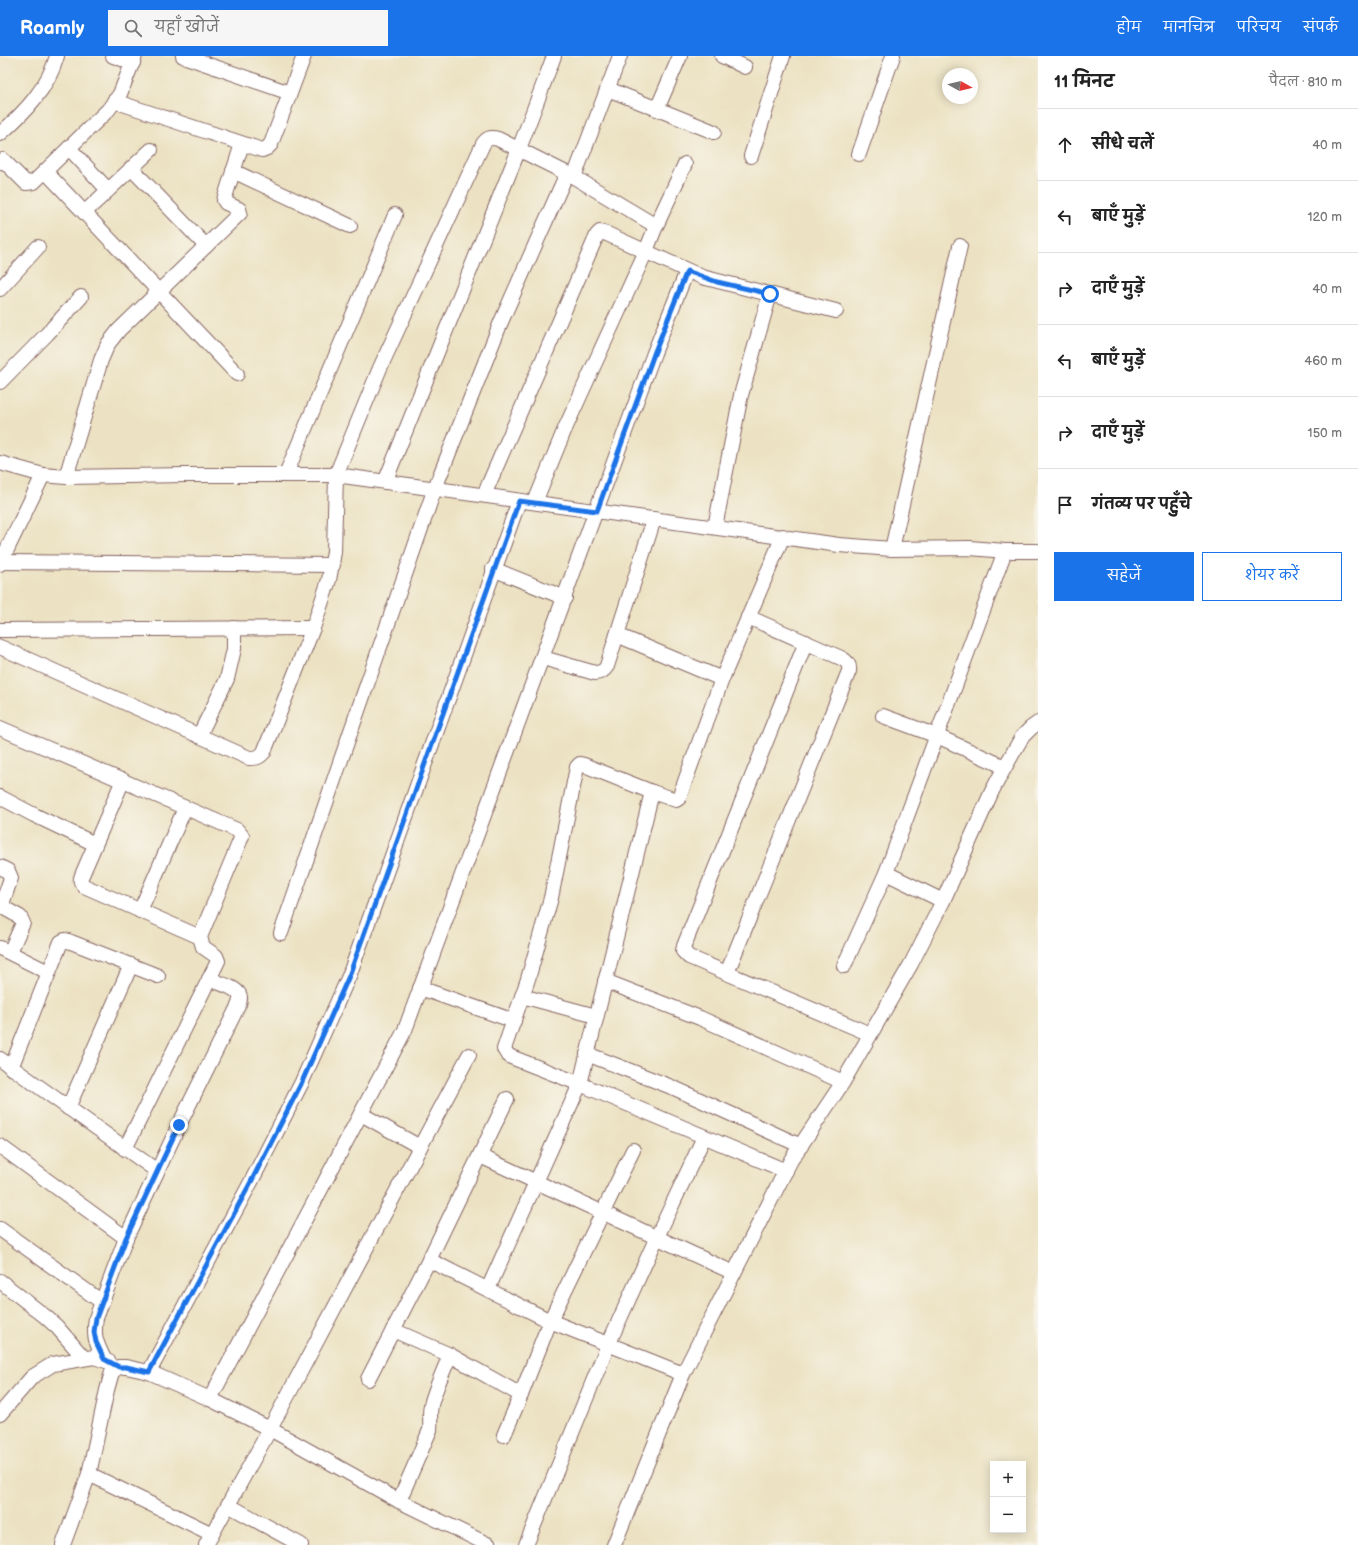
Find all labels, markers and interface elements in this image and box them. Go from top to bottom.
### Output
search box [108,10,388,46]
text: Roamly [20,17,84,40]
icon: search [122,17,144,39]
text: यहाँ खोजें [154,18,219,37]
text: होम [1117,19,1141,36]
text: मानचित्र [1163,19,1215,36]
text: परिचय [1237,19,1281,36]
text: संपर्क [1303,19,1338,36]
north arrow [942,68,978,104]
text: 11 मिनट [1054,72,1114,92]
text: पैदल · 810 m [1269,74,1342,90]
icon: ahead [1054,134,1076,156]
text: सीधे चलें [1092,135,1154,154]
text: 40 m [1312,137,1342,153]
icon: left [1054,206,1076,228]
text: बाएँ मुड़ें [1092,207,1145,226]
text: 120 m [1307,209,1342,225]
icon: right [1054,278,1076,300]
text: दाएँ मुड़ें [1092,279,1144,298]
text: 40 m [1312,281,1342,297]
route start [761,285,779,303]
icon: left [1054,350,1076,372]
text: बाएँ मुड़ें [1092,351,1145,370]
text: 460 m [1304,353,1342,369]
icon: right [1054,422,1076,444]
text: दाएँ मुड़ें [1092,423,1144,442]
text: 150 m [1308,425,1342,441]
icon: arrive [1054,494,1076,516]
text: गंतव्य पर पहुँचे [1092,495,1191,514]
button: सहेजें [1054,552,1194,601]
button: शेयर करें [1202,552,1342,601]
route end [170,1116,188,1134]
map controls [990,1461,1026,1533]
button: + [990,1461,1026,1497]
button: − [990,1497,1026,1533]

